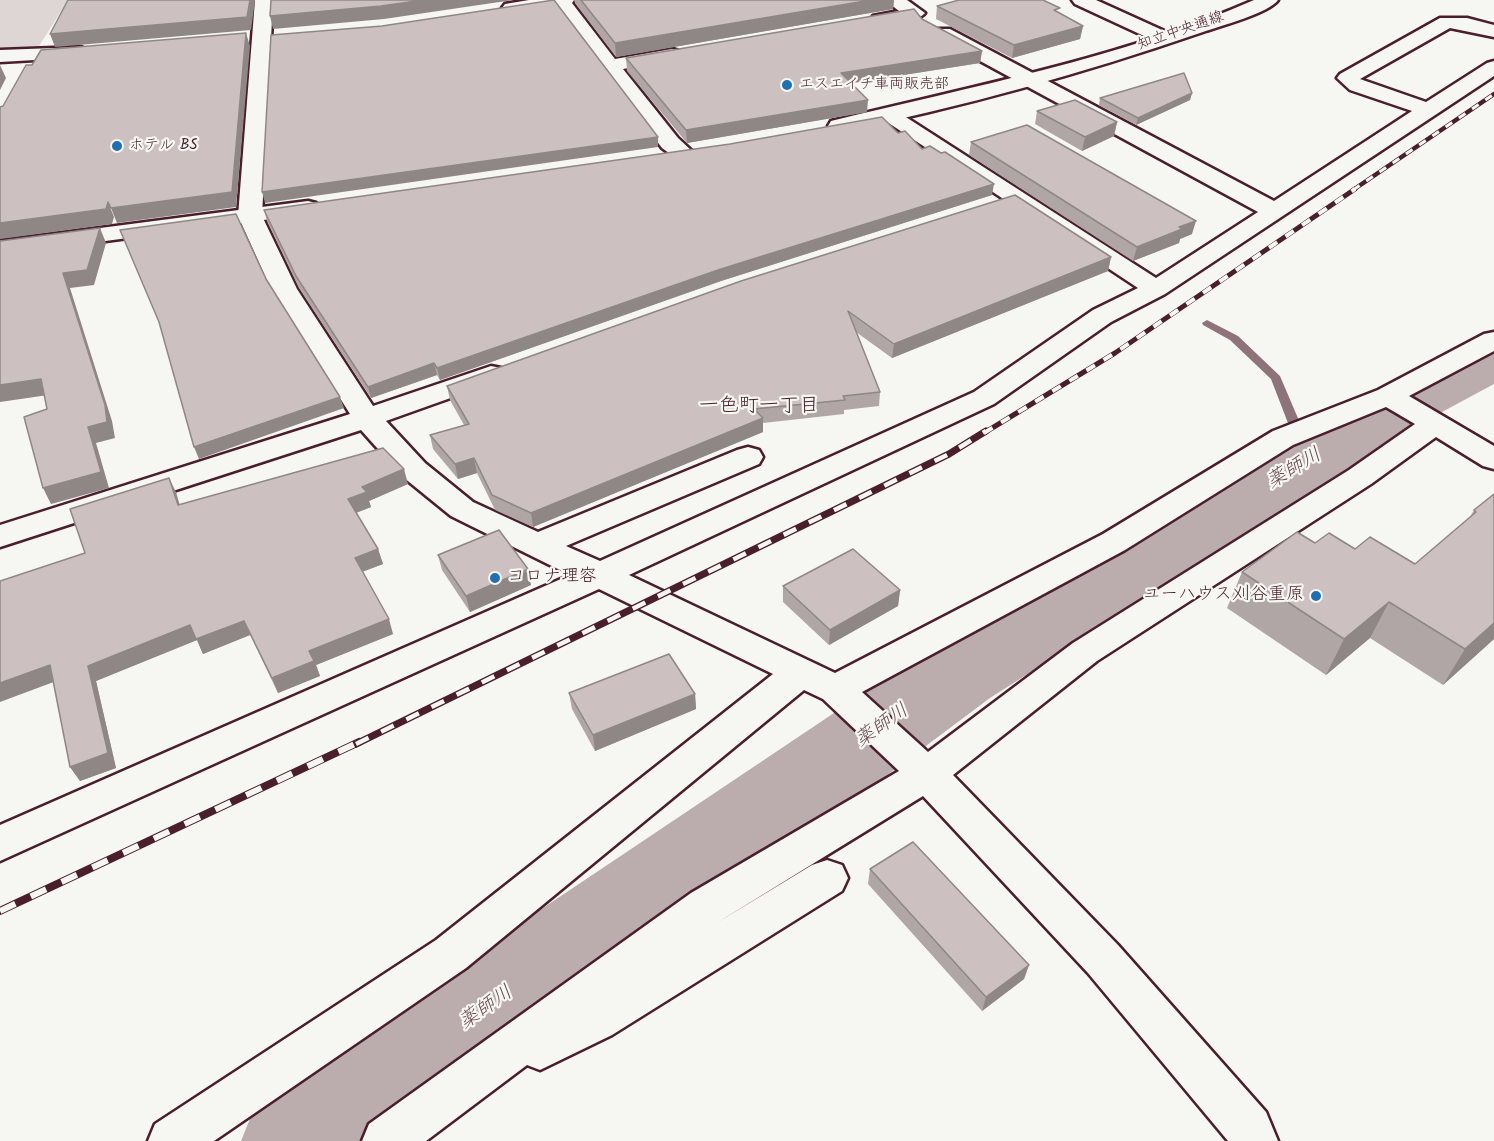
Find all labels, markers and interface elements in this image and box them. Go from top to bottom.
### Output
street label: 知立中央通線 [1136,9,1226,55]
place label: エスエイチ車両販売部 [799,76,949,94]
marker: エスエイチ車両販売部 [780,78,794,92]
place label: ホテル BS [129,137,198,155]
marker: ホテル BS [110,139,124,153]
district label: 一色町一丁目 [699,396,819,420]
water label: 薬師川 [1263,444,1327,496]
place label: コロナ理容 [507,567,597,589]
marker: コロナ理容 [488,571,502,585]
place label: ユーハウス刈谷重原 [1143,585,1304,607]
marker: ユーハウス刈谷重原 [1309,589,1323,603]
water label: 薬師川 [852,700,914,754]
water label: 薬師川 [456,982,518,1036]

